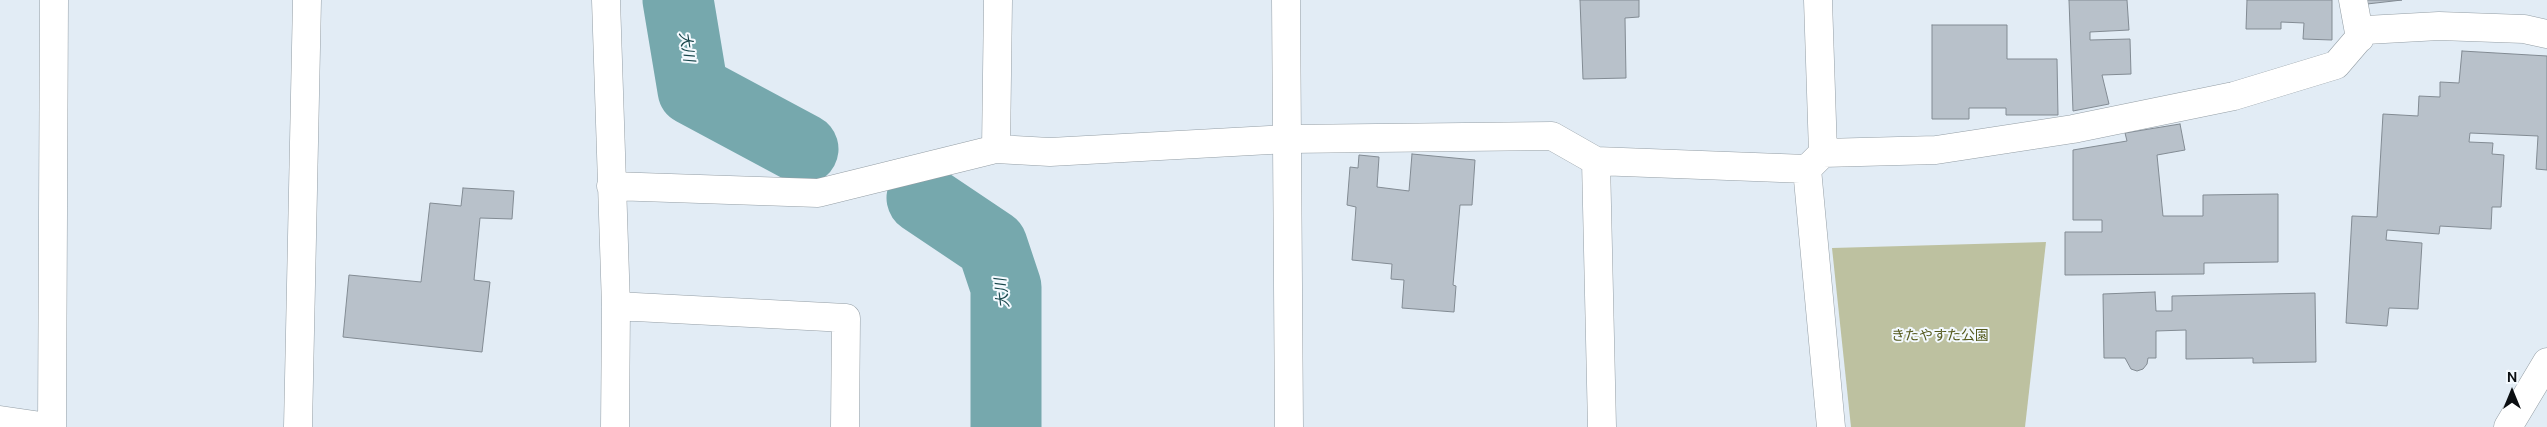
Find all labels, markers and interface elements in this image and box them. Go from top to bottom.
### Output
water label: 大川 [675,31,697,63]
water label: 大川 [992,277,1014,309]
park label: きたやすた公園 [1891,328,1989,344]
north arrow [2487,367,2537,417]
text: N [2507,368,2517,386]

